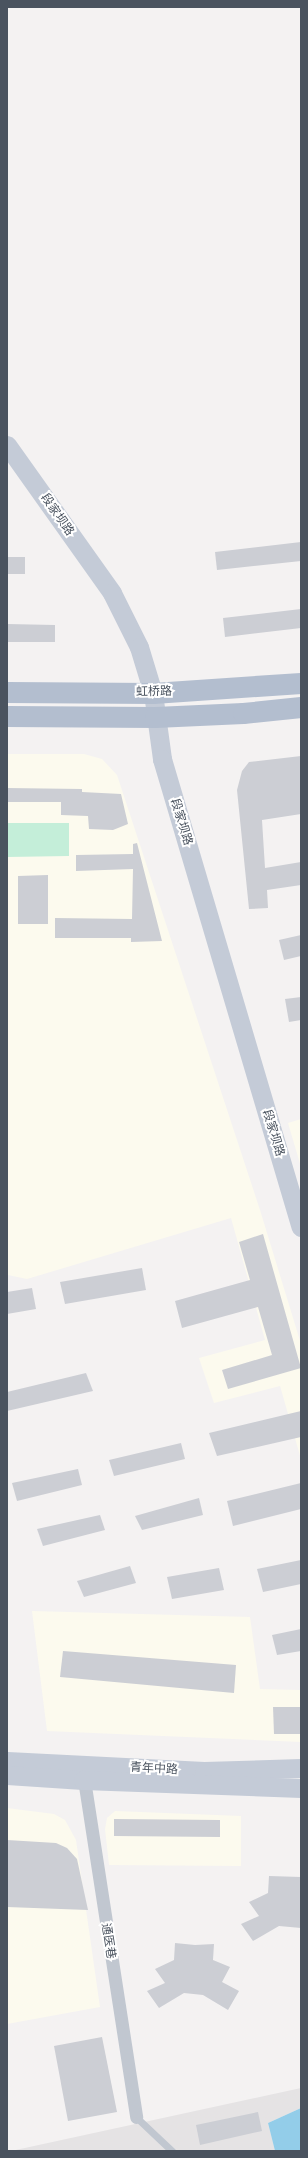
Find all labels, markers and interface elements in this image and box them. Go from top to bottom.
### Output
street label: 段家坝路 [37,491,77,539]
street label: 虹桥路 [136,684,172,700]
street label: 段家坝路 [167,797,195,847]
street label: 段家坝路 [259,1108,287,1158]
street label: 青年中路 [130,1761,178,1777]
street label: 通医巷 [98,1922,118,1960]

